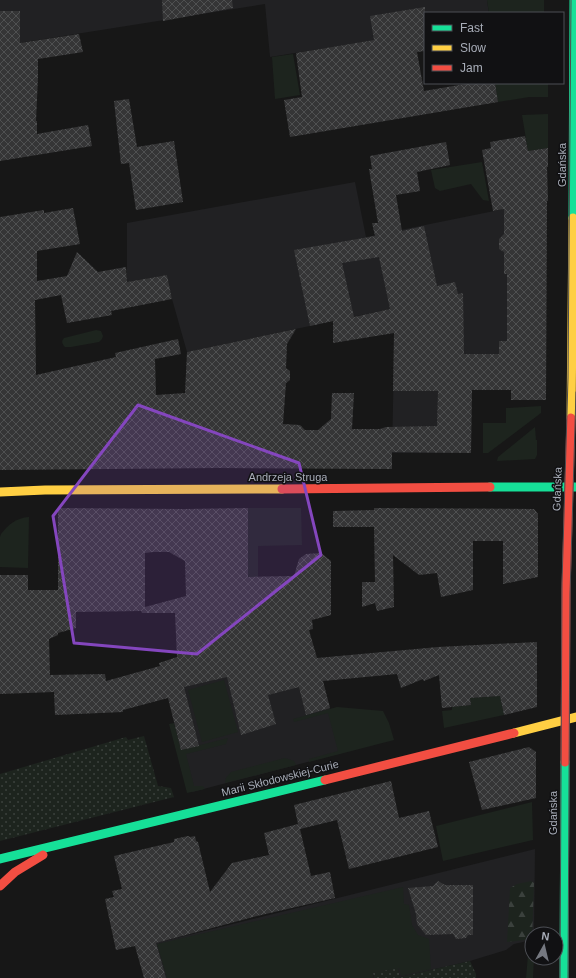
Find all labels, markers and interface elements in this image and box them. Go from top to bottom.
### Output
legend [424,12,564,84]
text: Fast [460,21,484,35]
text: Slow [460,41,486,55]
text: Jam [460,61,483,75]
street label: Gdańska [556,142,568,187]
street label: Gdańska [550,466,564,511]
street label: Andrzeja Struga [249,471,328,483]
street label: Marii Skłodowskiej-Curie [220,758,340,798]
street label: Gdańska [547,790,559,835]
north arrow [524,926,564,966]
text: N [541,930,550,943]

